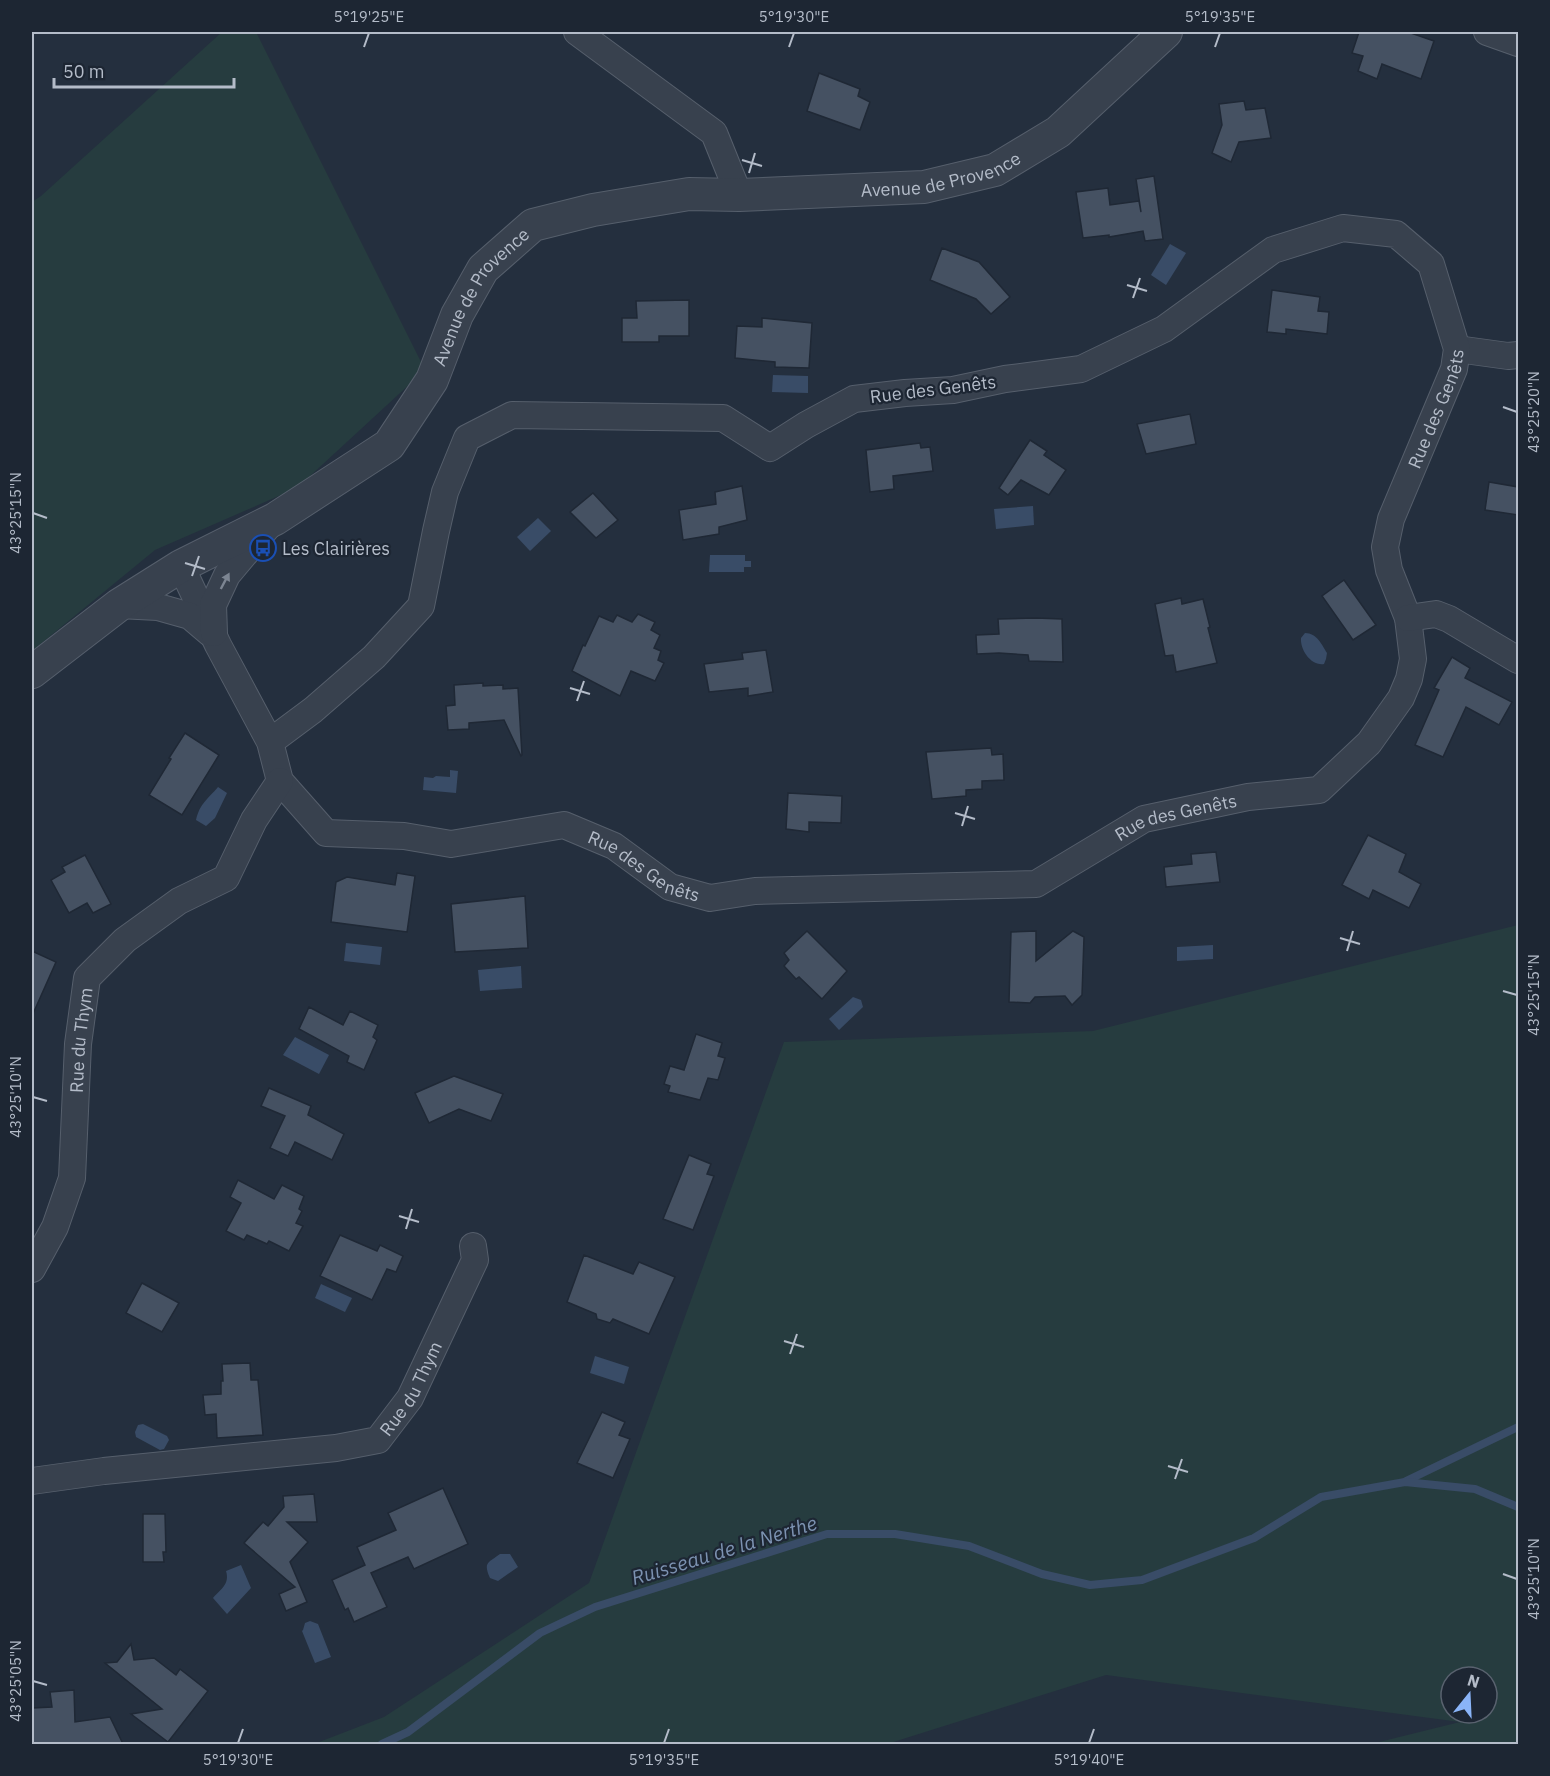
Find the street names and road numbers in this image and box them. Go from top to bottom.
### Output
street label: Avenue de Provence [860,146,1025,201]
street label: Avenue de Provence [427,222,534,369]
street label: Rue des Genêts [1402,347,1468,472]
street label: Rue des Genêts [869,370,997,408]
street label: Rue des Genêts [1110,788,1239,846]
street label: Rue des Genêts [585,825,702,906]
street label: Rue du Thym [64,986,97,1093]
street label: Rue du Thym [374,1337,447,1440]

